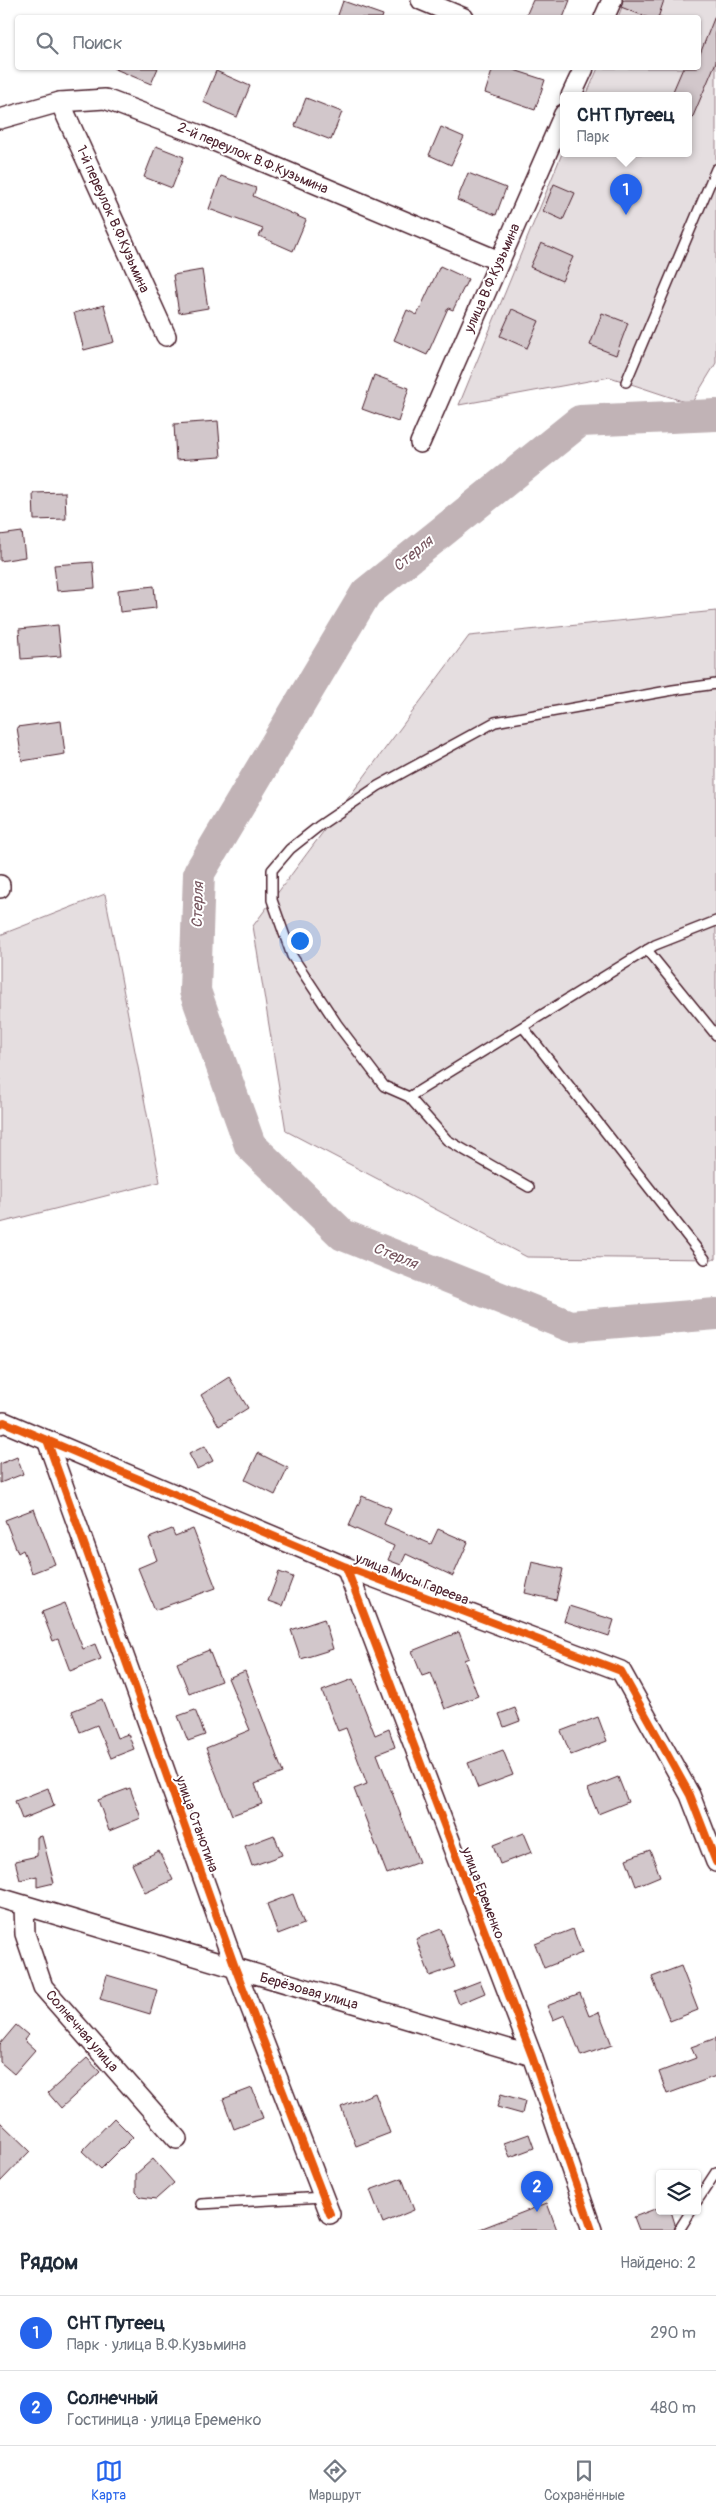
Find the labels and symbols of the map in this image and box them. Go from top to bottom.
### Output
street label: 2-й переулок В.Ф.Кузьмина [175,119,331,197]
street label: 1-й переулок В.Ф.Кузьмина [73,143,153,295]
pin: 1 [610,174,642,215]
street label: улица В.Ф.Кузьмина [460,221,524,336]
water label: Стерля [389,531,438,576]
water label: Стерля [188,880,208,928]
your location [287,928,313,954]
water label: Стерля [370,1239,422,1274]
street label: улица Мусы Гареева [352,1549,471,1608]
street label: улица Станотина [171,1773,222,1875]
street label: улица Еременко [457,1844,508,1942]
street label: Берёзовая улица [258,1969,360,2013]
street label: Солнечная улица [42,1987,122,2075]
pin: 2 [521,2171,553,2212]

